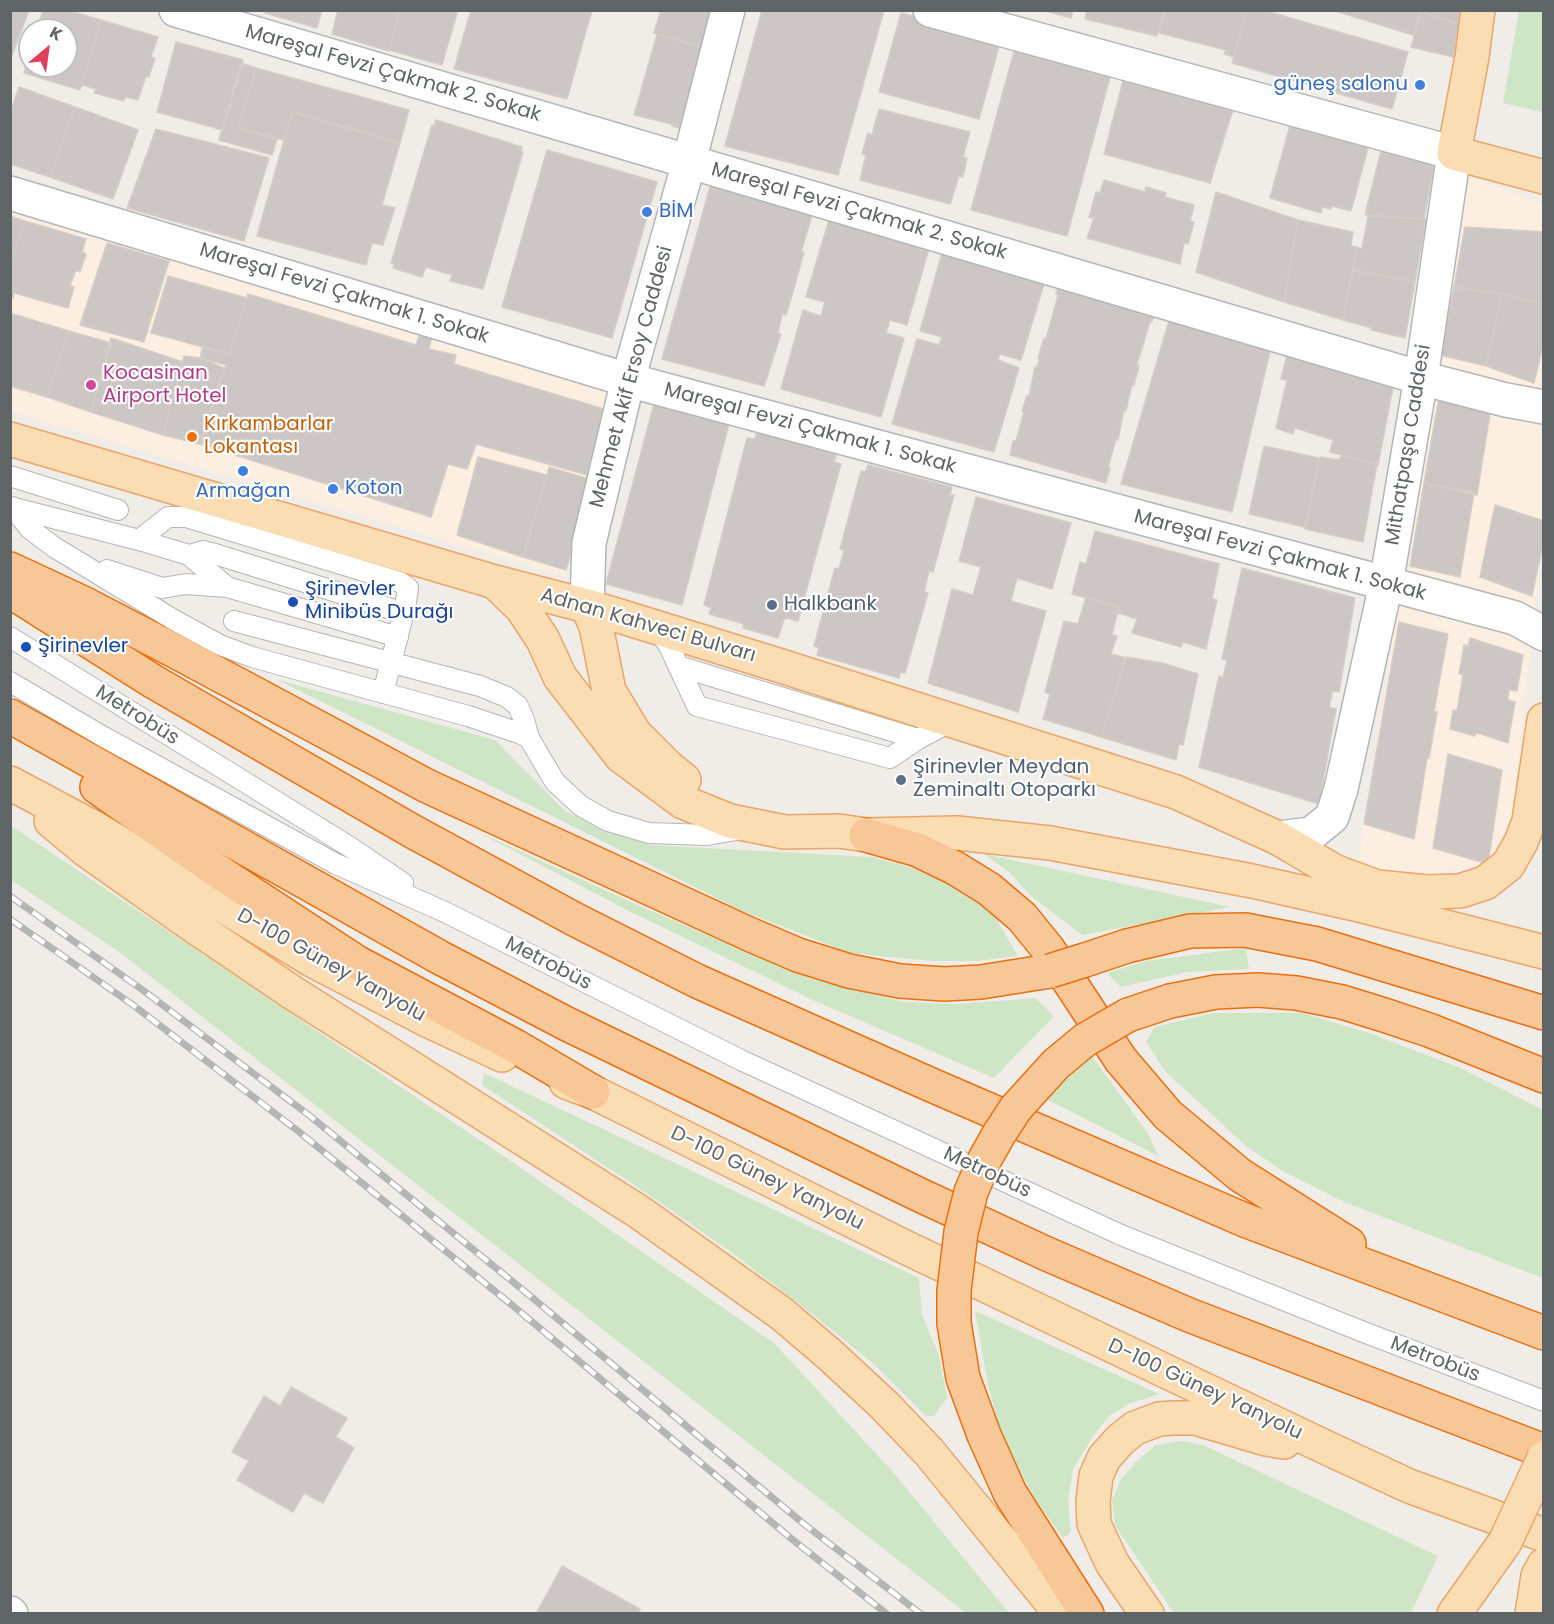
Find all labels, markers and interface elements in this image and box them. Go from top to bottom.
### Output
north arrow [18,18,78,78]
street label: Mareşal Fevzi Çakmak 2. Sokak [242,20,544,128]
text: K [46,21,66,46]
place label: güneş salonu [1273,73,1408,97]
marker: güneş salonu [1413,78,1427,92]
street label: Mareşal Fevzi Çakmak 2. Sokak [708,158,1010,266]
place label: BİM [659,200,693,224]
marker: BİM [640,205,654,219]
street label: Mareşal Fevzi Çakmak 1. Sokak [196,238,492,350]
street label: Mehmet Akif Ersoy Caddesi [585,244,679,510]
street label: Mithatpaşa Caddesi [1381,343,1437,547]
place label: Kocasinan Airport Hotel [103,362,226,409]
marker: Kocasinan Airport Hotel [84,378,98,392]
street label: Mareşal Fevzi Çakmak 1. Sokak [661,378,959,480]
place label: Kırkambarlar Lokantası [204,413,333,460]
marker: Kırkambarlar Lokantası [185,430,199,444]
marker: Armağan [236,464,250,478]
place label: Koton [345,477,403,501]
place label: Armağan [196,480,290,504]
marker: Koton [326,482,340,496]
street label: Mareşal Fevzi Çakmak 1. Sokak [1131,505,1429,607]
place label: Şirinevler Minibüs Durağı [305,578,453,625]
street label: Adnan Kahveci Bulvarı [538,584,758,668]
place label: Halkbank [784,593,877,617]
marker: Şirinevler Minibüs Durağı [286,595,300,609]
marker: Halkbank [765,598,779,612]
place label: Şirinevler [38,635,128,659]
marker: Şirinevler [19,640,33,654]
street label: Metrobüs [91,681,183,751]
place label: Şirinevler Meydan Zeminaltı Otoparkı [913,756,1096,803]
marker: Şirinevler Meydan Zeminaltı Otoparkı [894,773,908,787]
street label: D-100 Güney Yanyolu [232,904,430,1028]
street label: Metrobüs [501,932,595,996]
street label: D-100 Güney Yanyolu [666,1122,868,1236]
street label: Metrobüs [939,1142,1035,1204]
street label: Metrobüs [1387,1332,1483,1388]
street label: D-100 Güney Yanyolu [1104,1334,1306,1446]

